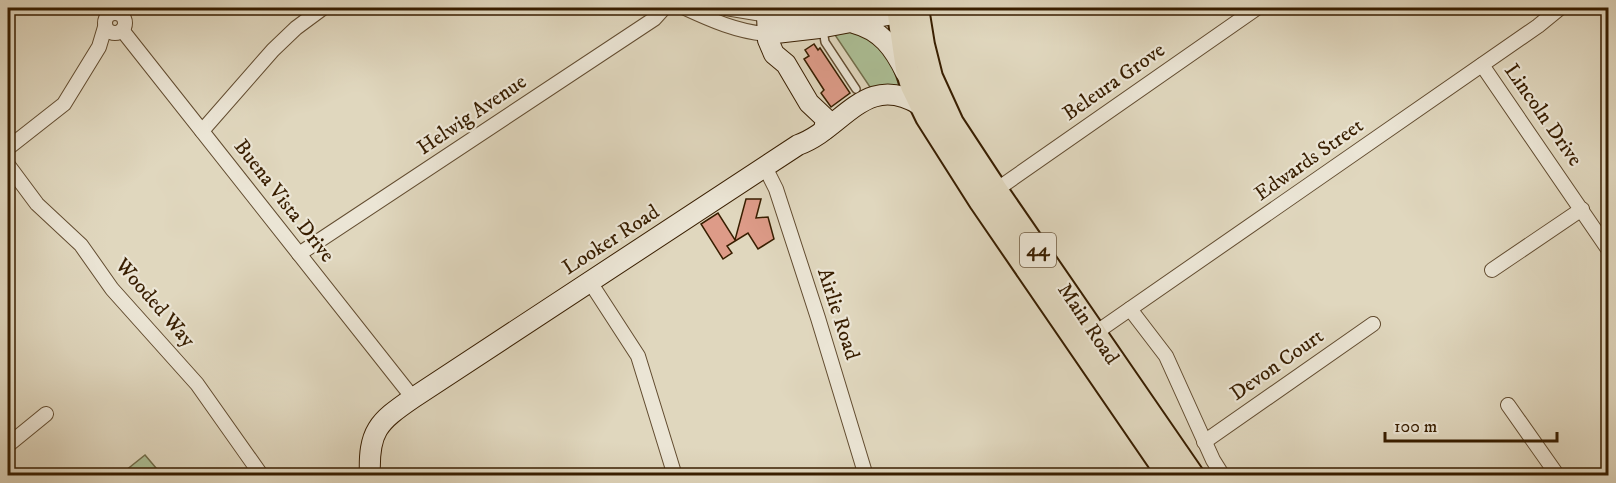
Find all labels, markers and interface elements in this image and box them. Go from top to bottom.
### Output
street label: Beleura Grove [1058,37,1170,127]
street label: Lincoln Drive [1498,59,1588,172]
street label: Helwig Avenue [412,69,532,161]
street label: Edwards Street [1250,113,1369,207]
street label: Buena Vista Drive [228,134,340,268]
street label: Looker Road [558,199,665,281]
road number: 44 [1020,233,1056,267]
street label: Wooded Way [109,252,201,354]
street label: Airlie Road [811,265,865,364]
street label: Main Road [1051,278,1125,370]
street label: Devon Court [1225,323,1329,407]
scale bar [1385,405,1558,443]
text: 100 m [1394,416,1437,438]

